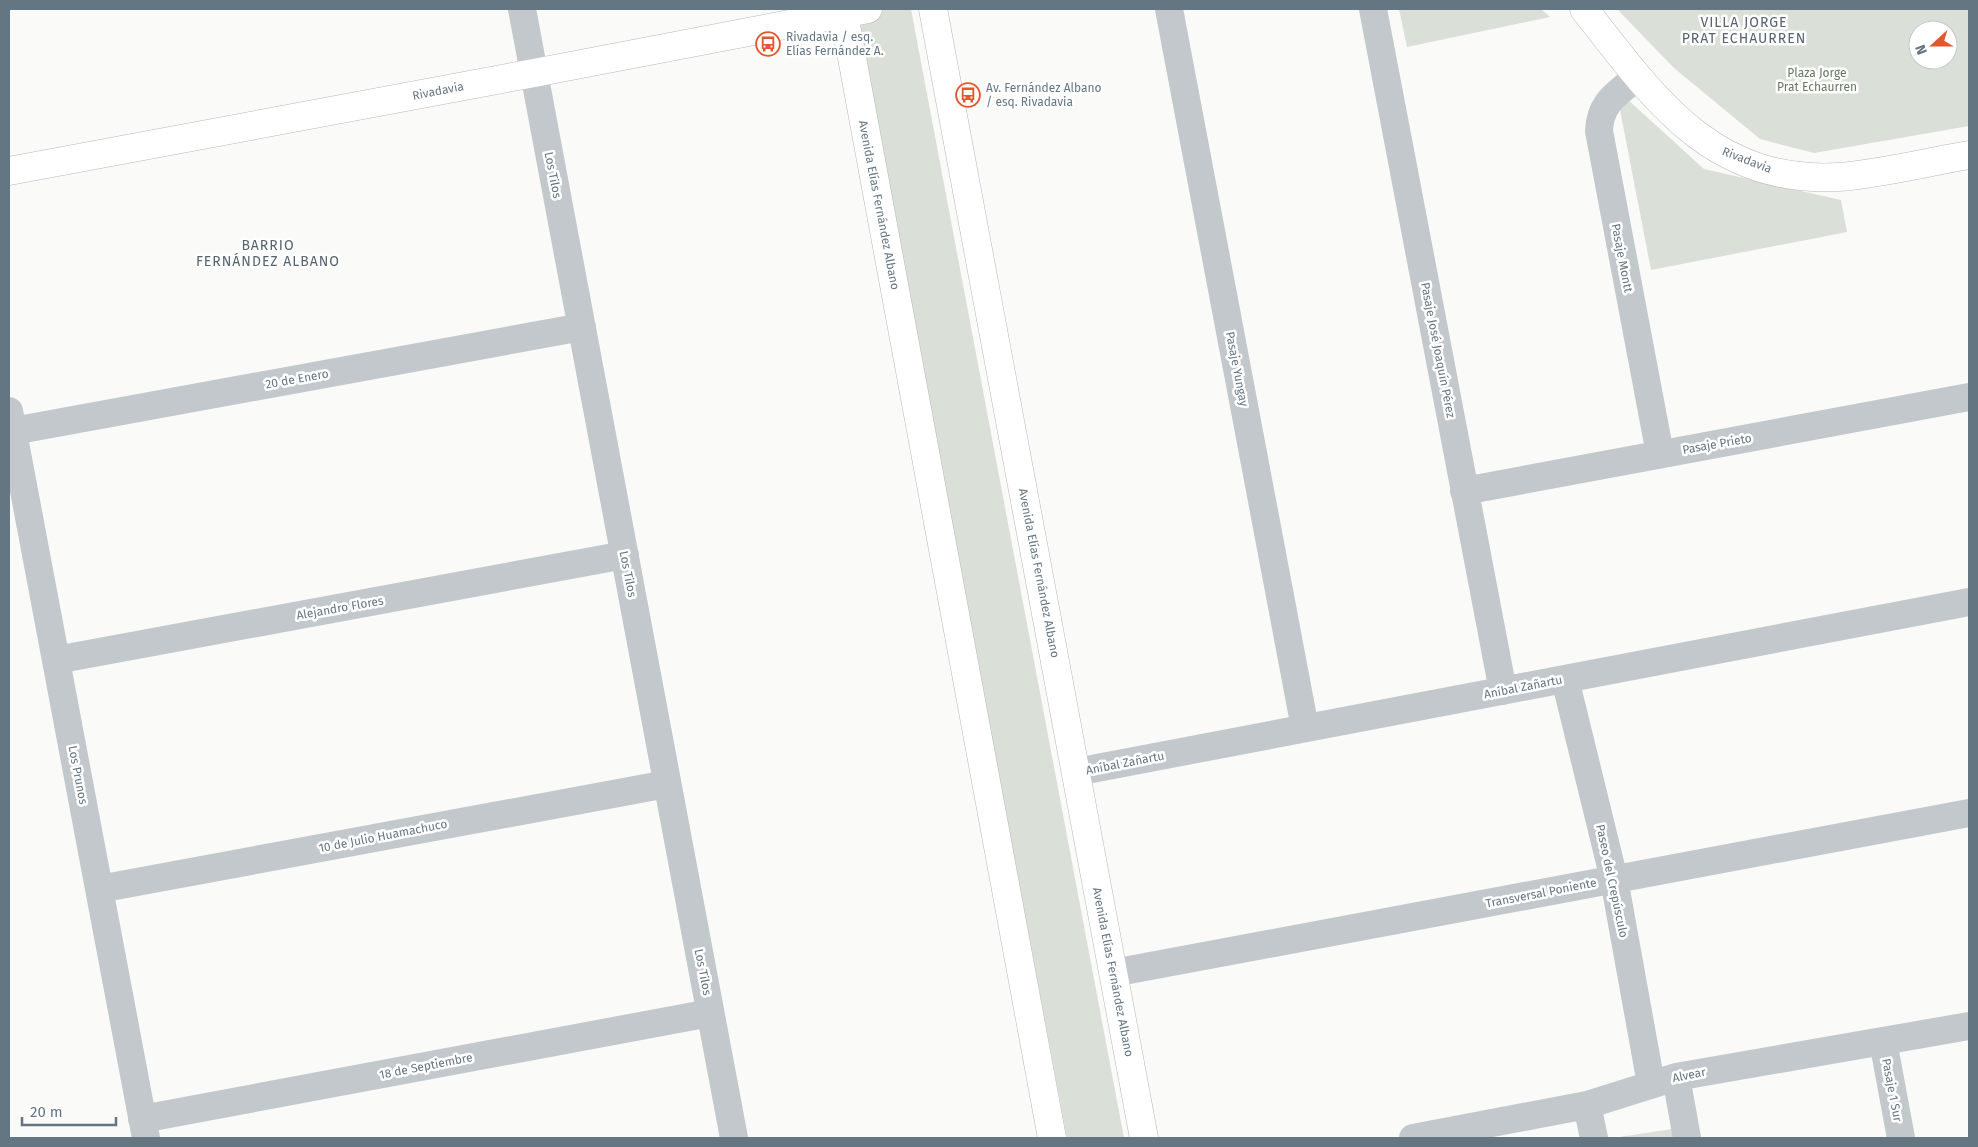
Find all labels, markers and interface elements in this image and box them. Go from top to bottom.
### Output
district label: VILLA JORGE PRAT ECHAURREN [1682,14,1806,47]
north arrow [1908,20,1958,70]
place label: Rivadavia / esq. Elías Fernández A. [786,30,884,58]
bus stop icon: Rivadavia / esq. Elías Fernández A. [755,31,781,57]
text: N [1912,42,1931,57]
park label: Plaza Jorge Prat Echaurren [1777,66,1857,94]
street label: Rivadavia [411,79,465,103]
place label: Av. Fernández Albano / esq. Rivadavia [986,81,1102,109]
bus stop icon: Av. Fernández Albano / esq. Rivadavia [955,82,981,108]
street label: Avenida Elías Fernández Albano [856,119,902,291]
street label: Rivadavia [1720,144,1774,176]
street label: Los Tilos [542,151,564,200]
street label: Pasaje Montt [1608,222,1636,294]
district label: BARRIO FERNÁNDEZ ALBANO [196,237,340,270]
street label: Pasaje José Joaquín Pérez [1418,281,1458,419]
street label: Pasaje Yungay [1223,330,1251,408]
street label: 20 de Enero [264,367,330,391]
street label: Pasaje Prieto [1681,431,1753,457]
street label: Avenida Elías Fernández Albano [1016,487,1062,659]
street label: Los Tilos [617,550,639,599]
street label: Alejandro Flores [295,593,385,623]
street label: Aníbal Zañartu [1483,673,1563,701]
street label: Los Prunos [65,744,91,806]
street label: Aníbal Zañartu [1085,749,1165,777]
street label: 10 de Julio Huamachuco [318,817,448,855]
street label: Paseo del Crepúsculo [1593,823,1631,939]
street label: Transversal Poniente [1484,875,1598,911]
street label: Avenida Elías Fernández Albano [1090,886,1136,1058]
street label: Los Tilos [692,948,714,997]
street label: 18 de Septiembre [378,1050,474,1082]
street label: Pasaje 1 Sur [1879,1057,1905,1123]
street label: Alvear [1671,1065,1707,1085]
scale bar [22,1094,116,1126]
text: 20 m [30,1103,63,1121]

